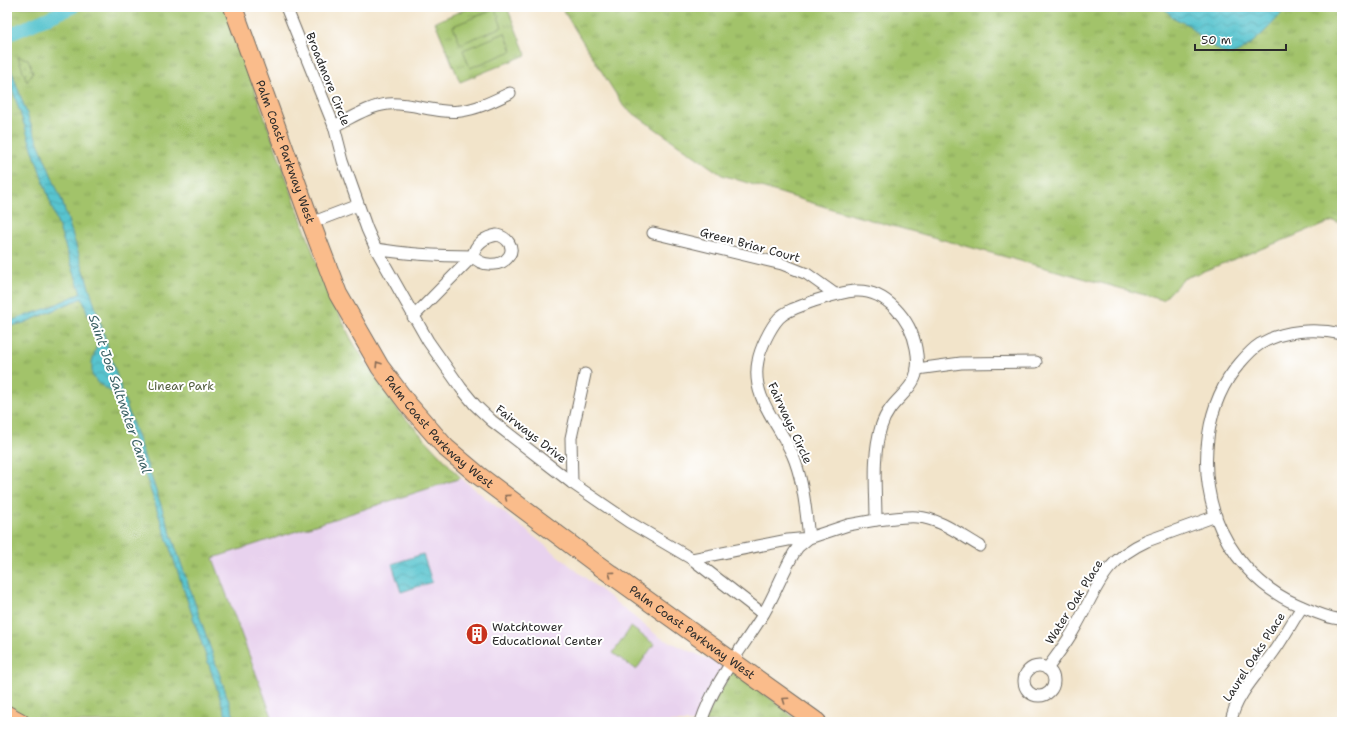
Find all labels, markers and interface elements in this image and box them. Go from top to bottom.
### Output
scale bar [1195,26,1286,52]
street label: Broadmore Circle [302,30,354,128]
text: 50 m [1201,32,1231,48]
street label: Palm Coast Parkway West [252,78,319,226]
street label: Green Briar Court [698,224,802,266]
water label: Saint Joe Saltwater Canal [85,312,155,476]
one-way arrow [375,361,383,368]
street label: Palm Coast Parkway West [381,372,497,492]
park label: Linear Park [148,378,214,394]
street label: Fairways Circle [764,380,816,467]
street label: Fairways Drive [492,401,570,467]
one-way arrow [504,495,511,502]
street label: Water Oak Place [1041,556,1107,647]
one-way arrow [608,572,615,579]
street label: Palm Coast Parkway West [626,582,758,683]
street label: Laurel Oaks Place [1219,609,1289,705]
place label: Watchtower Educational Center [492,619,603,649]
building icon: Watchtower Educational Center [464,621,490,647]
one-way arrow [782,697,789,704]

